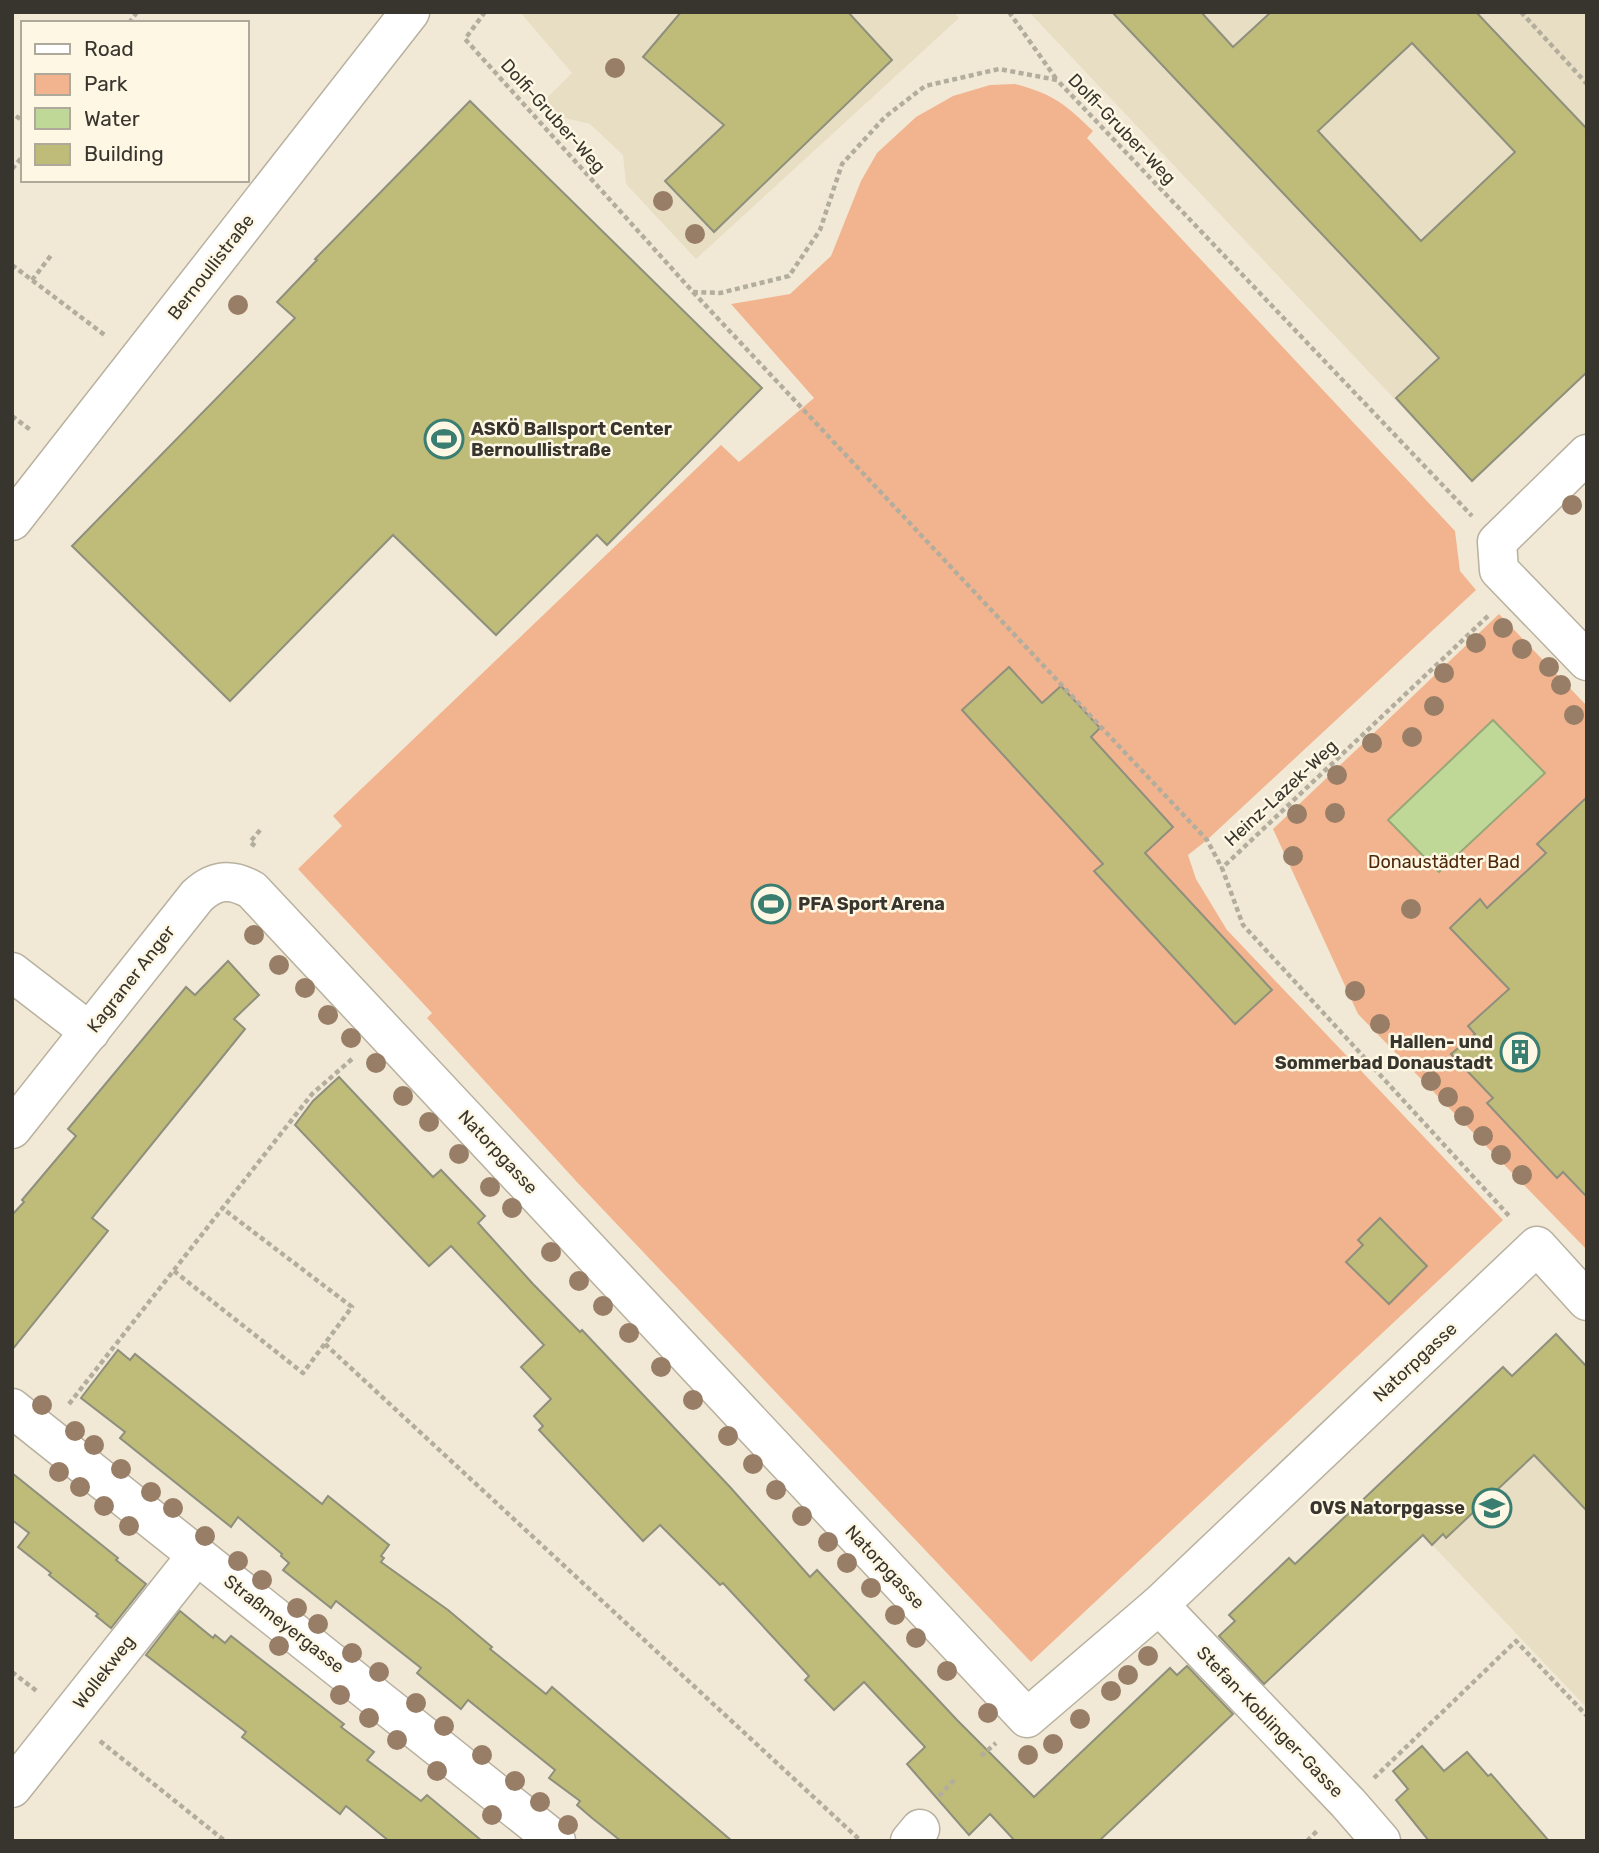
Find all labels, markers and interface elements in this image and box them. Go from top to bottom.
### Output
legend [21,21,248,182]
text: Road [84,36,134,61]
street label: Dolfi-Gruber-Weg [496,54,610,178]
street label: Dolfi-Gruber-Weg [1063,69,1181,189]
text: Park [84,71,128,96]
text: Water [84,106,140,131]
text: Building [84,141,164,166]
street label: Bernoullistraße [163,210,259,324]
sports icon: ASKÖ Ballsport Center Bernoullistraße [423,418,465,460]
place label: ASKÖ Ballsport Center Bernoullistraße [471,418,672,461]
street label: Heinz-Lazek-Weg [1220,735,1342,851]
park label: Donaustädter Bad [1368,851,1520,873]
sports icon: PFA Sport Arena [750,883,792,925]
place label: PFA Sport Arena [798,893,945,915]
street label: Kagraner Anger [82,921,180,1037]
place label: Hallen- und Sommerbad Donaustadt [1275,1031,1493,1074]
building icon: Hallen- und Sommerbad Donaustadt [1499,1031,1541,1073]
street label: Natorpgasse [454,1106,542,1198]
street label: Natorpgasse [1369,1318,1461,1406]
school or university icon: OVS Natorpgasse [1471,1487,1513,1529]
place label: OVS Natorpgasse [1310,1497,1465,1519]
street label: Natorpgasse [841,1521,929,1613]
street label: Straßmeyergasse [219,1570,349,1678]
street label: Wollekweg [68,1631,140,1713]
street label: Stefan-Koblinger-Gasse [1192,1642,1348,1802]

